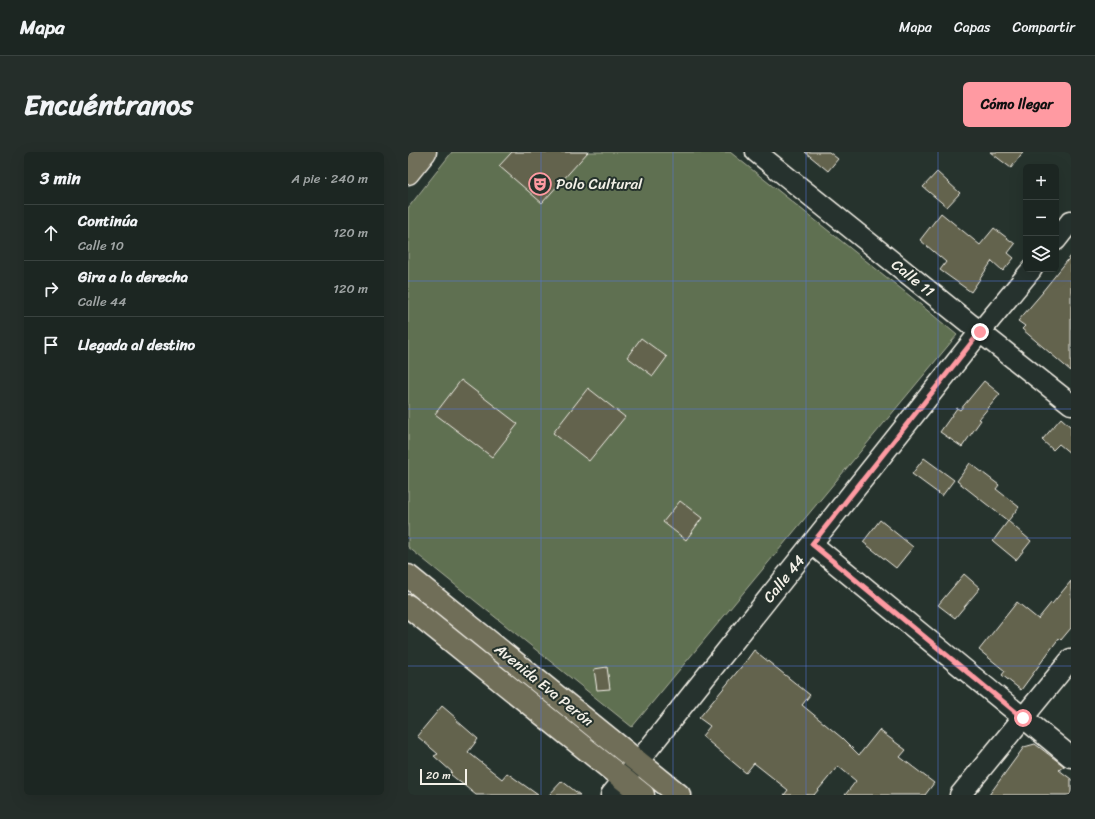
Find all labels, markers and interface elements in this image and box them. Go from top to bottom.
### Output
text: Mapa [20,11,65,44]
text: Mapa [899,15,932,40]
text: Capas [954,15,991,40]
text: Compartir [1013,15,1075,40]
text: Encuéntranos [24,80,193,129]
button: Cómo llegar [963,82,1071,127]
text: 3 min [40,163,81,193]
map controls [1023,164,1059,272]
button: + [1023,164,1059,200]
text: A pie · 240 m [292,167,368,190]
theatre icon: Polo Cultural [527,171,553,197]
place label: Polo Cultural [556,171,643,197]
button: − [1023,200,1059,236]
text: Continúa [78,208,137,234]
text: 120 m [333,221,368,244]
icon: ahead [40,222,62,244]
text: Calle 10 [78,234,124,257]
button: layers [1023,236,1059,272]
street label: Calle 11 [885,252,941,304]
text: Gira a la derecha [78,264,188,290]
text: 120 m [333,277,368,300]
icon: right [40,278,62,300]
text: Calle 44 [78,290,126,313]
route end [971,323,989,341]
text: Llegada al destino [78,332,195,358]
icon: arrive [40,334,62,356]
street label: Calle 44 [756,549,812,609]
street label: Avenida Eva Perón [488,636,599,733]
route start [1014,709,1032,727]
text: 20 m [426,766,451,785]
scale bar [420,767,467,786]

